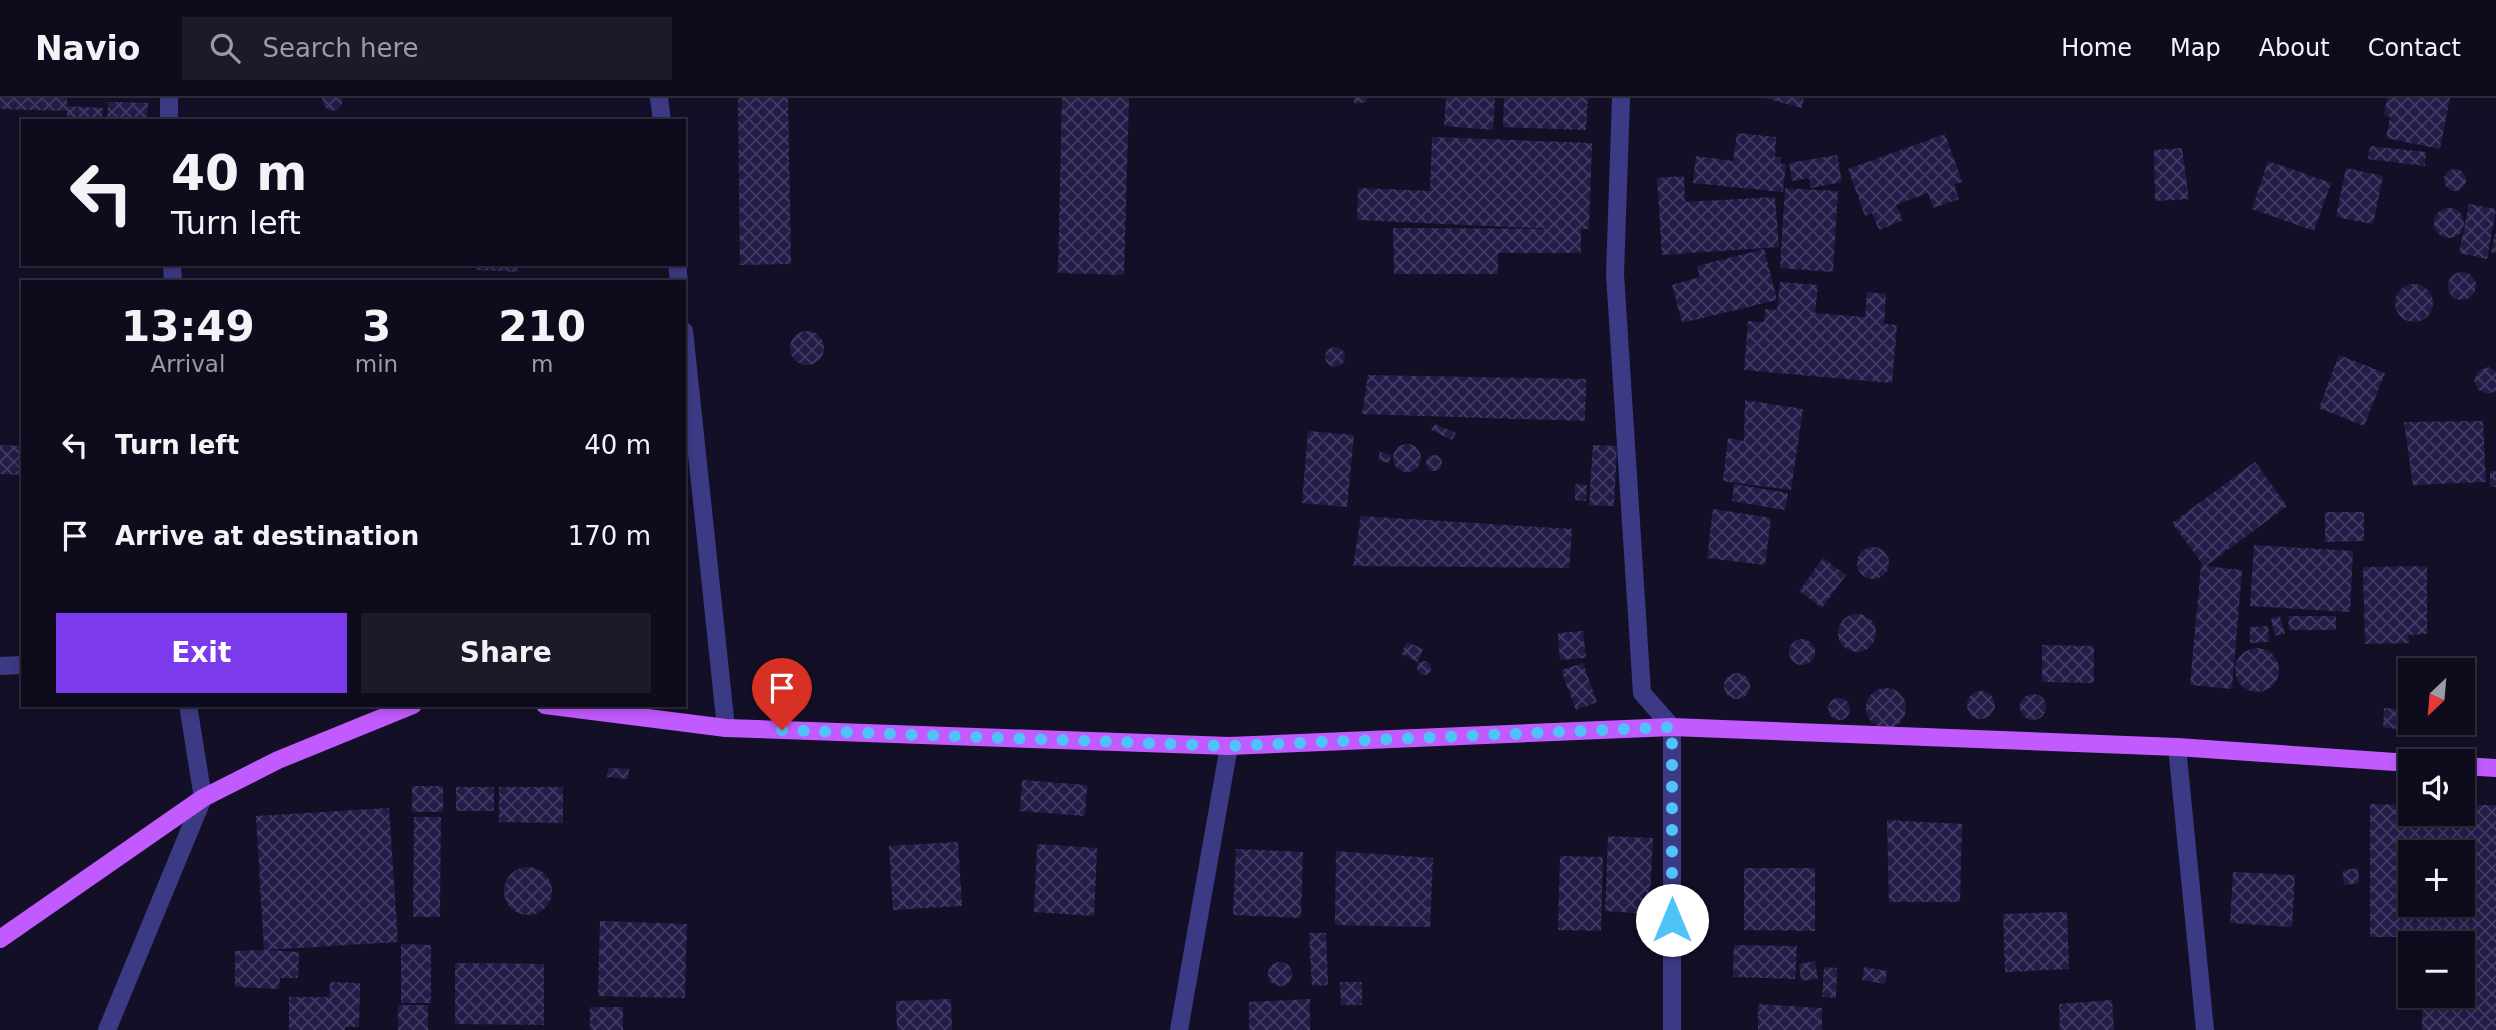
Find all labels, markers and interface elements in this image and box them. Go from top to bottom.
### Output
search box [182,17,672,80]
text: Navio [35,29,140,68]
icon: search [206,29,244,67]
text: Search here [262,33,419,63]
text: Home [2061,34,2132,62]
text: Map [2170,34,2221,62]
text: About [2259,34,2330,62]
text: Contact [2368,34,2461,62]
text: 40 m [171,145,307,202]
icon: left [56,147,147,238]
text: Turn left [171,204,301,242]
text: 13:49 [121,302,255,351]
text: 3 [362,302,391,351]
text: 210 [498,302,586,351]
text: Arrival [151,351,225,377]
text: min [355,351,398,377]
text: m [531,351,553,377]
icon: left [56,426,94,464]
text: Turn left [115,430,239,460]
text: 40 m [584,430,651,460]
icon: arrive [56,517,94,555]
text: Arrive at destination [115,521,419,551]
text: 170 m [568,521,651,551]
button: Exit [56,613,347,693]
button: Share [361,613,651,693]
pin [752,658,812,730]
north arrow [2398,658,2474,735]
map controls [2398,658,2475,1008]
icon: arrive [763,669,801,707]
button: sound [2398,749,2475,826]
button: + [2398,840,2475,917]
position arrow [1635,883,1709,957]
button: − [2398,931,2475,1008]

